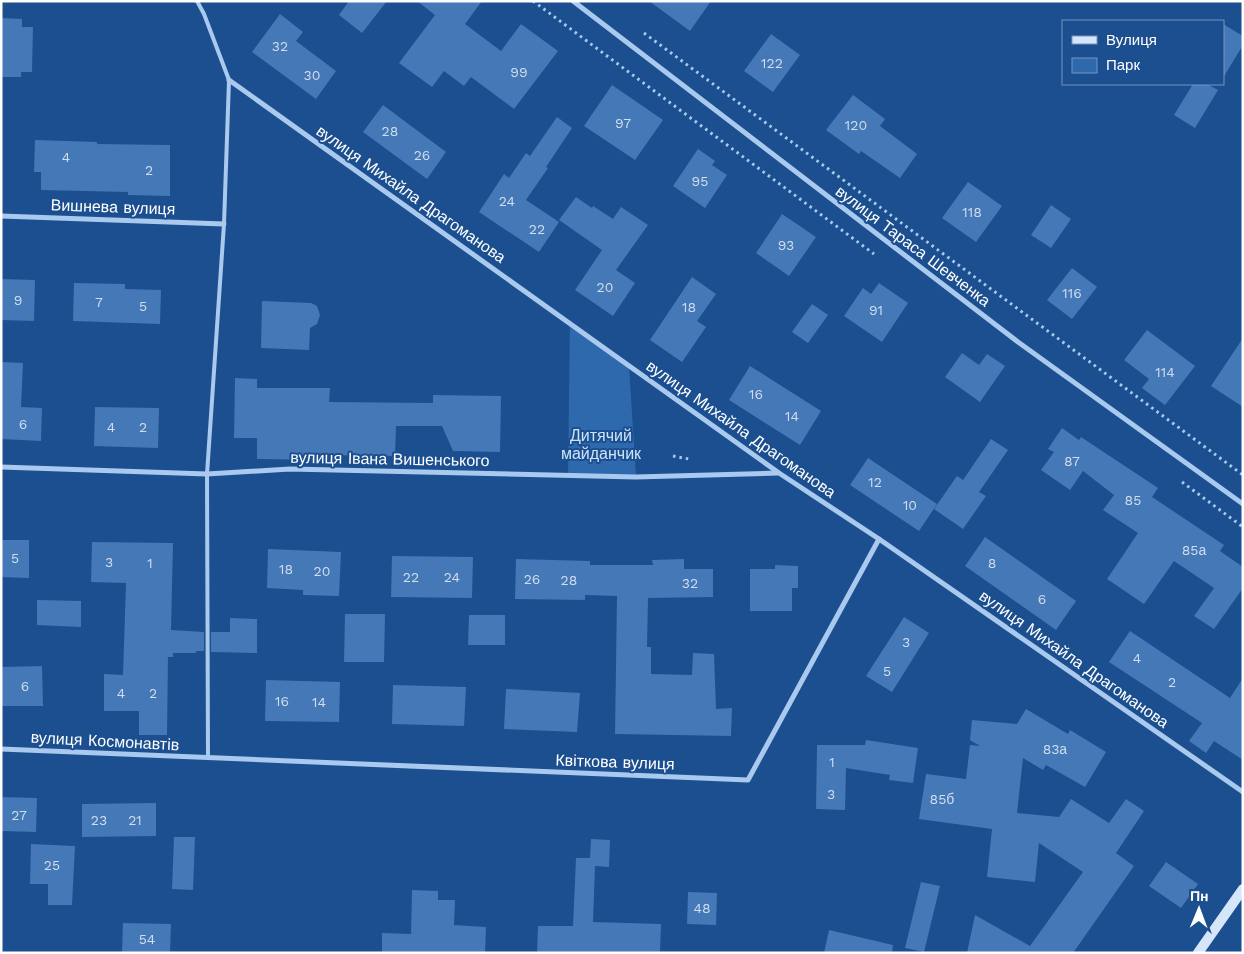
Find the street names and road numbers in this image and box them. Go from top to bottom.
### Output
street label: вулиця Михайла Драгоманова [313,121,509,267]
street label: вулиця Тараса Шевченка [832,182,994,311]
street label: Вишнева вулиця [50,195,176,219]
street label: вулиця Михайла Драгоманова [643,356,839,502]
street label: вулиця Івана Вишенського [290,448,490,470]
street label: вулиця Михайла Драгоманова [976,586,1172,732]
street label: вулиця Космонавтів [30,728,180,754]
street label: Квіткова вулиця [555,750,675,774]

